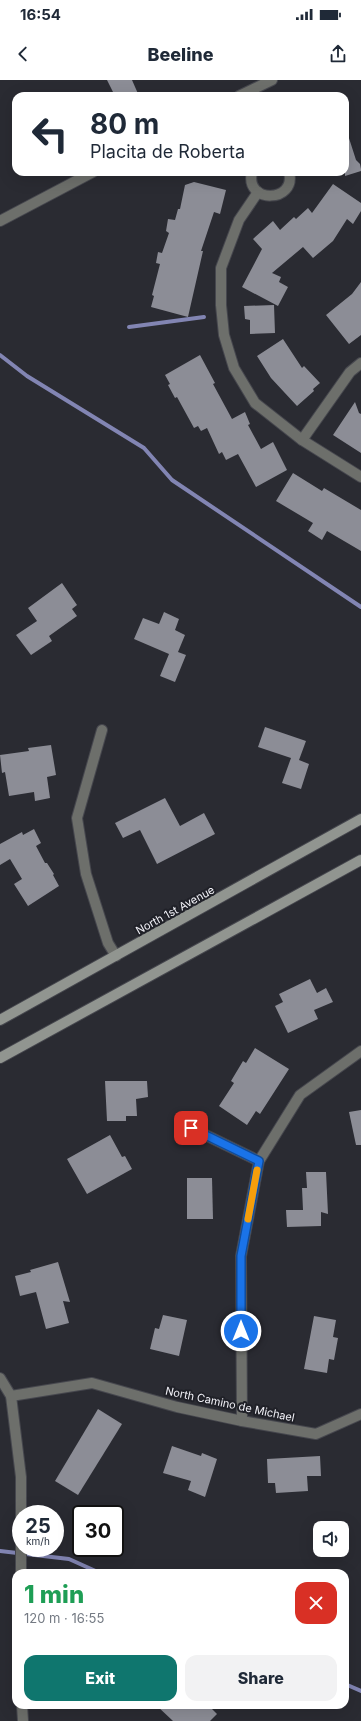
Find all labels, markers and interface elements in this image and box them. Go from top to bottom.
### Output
text: 16:54 [20,5,61,24]
icon: back [12,43,34,65]
icon: share [327,43,349,65]
text: Beeline [147,44,214,65]
text: 80 m [90,107,159,141]
icon: left [24,108,76,160]
text: Placita de Roberta [90,141,245,162]
street label: North 1st Avenue [133,883,217,937]
pin [174,1111,208,1145]
icon: arrive [180,1117,202,1139]
position arrow [220,1310,262,1352]
street label: North Camino de Michael [164,1383,296,1425]
speed limit sign: 30 [72,1505,124,1557]
text: 25 [25,1514,51,1538]
map controls [313,1521,349,1557]
button: sound [313,1521,349,1557]
text: km/h [26,1535,50,1547]
text: 1 min [24,1580,84,1609]
button: close [295,1582,337,1624]
text: 120 m · 16:55 [24,1610,104,1626]
button: Exit [24,1655,177,1701]
button: Share [185,1655,337,1701]

